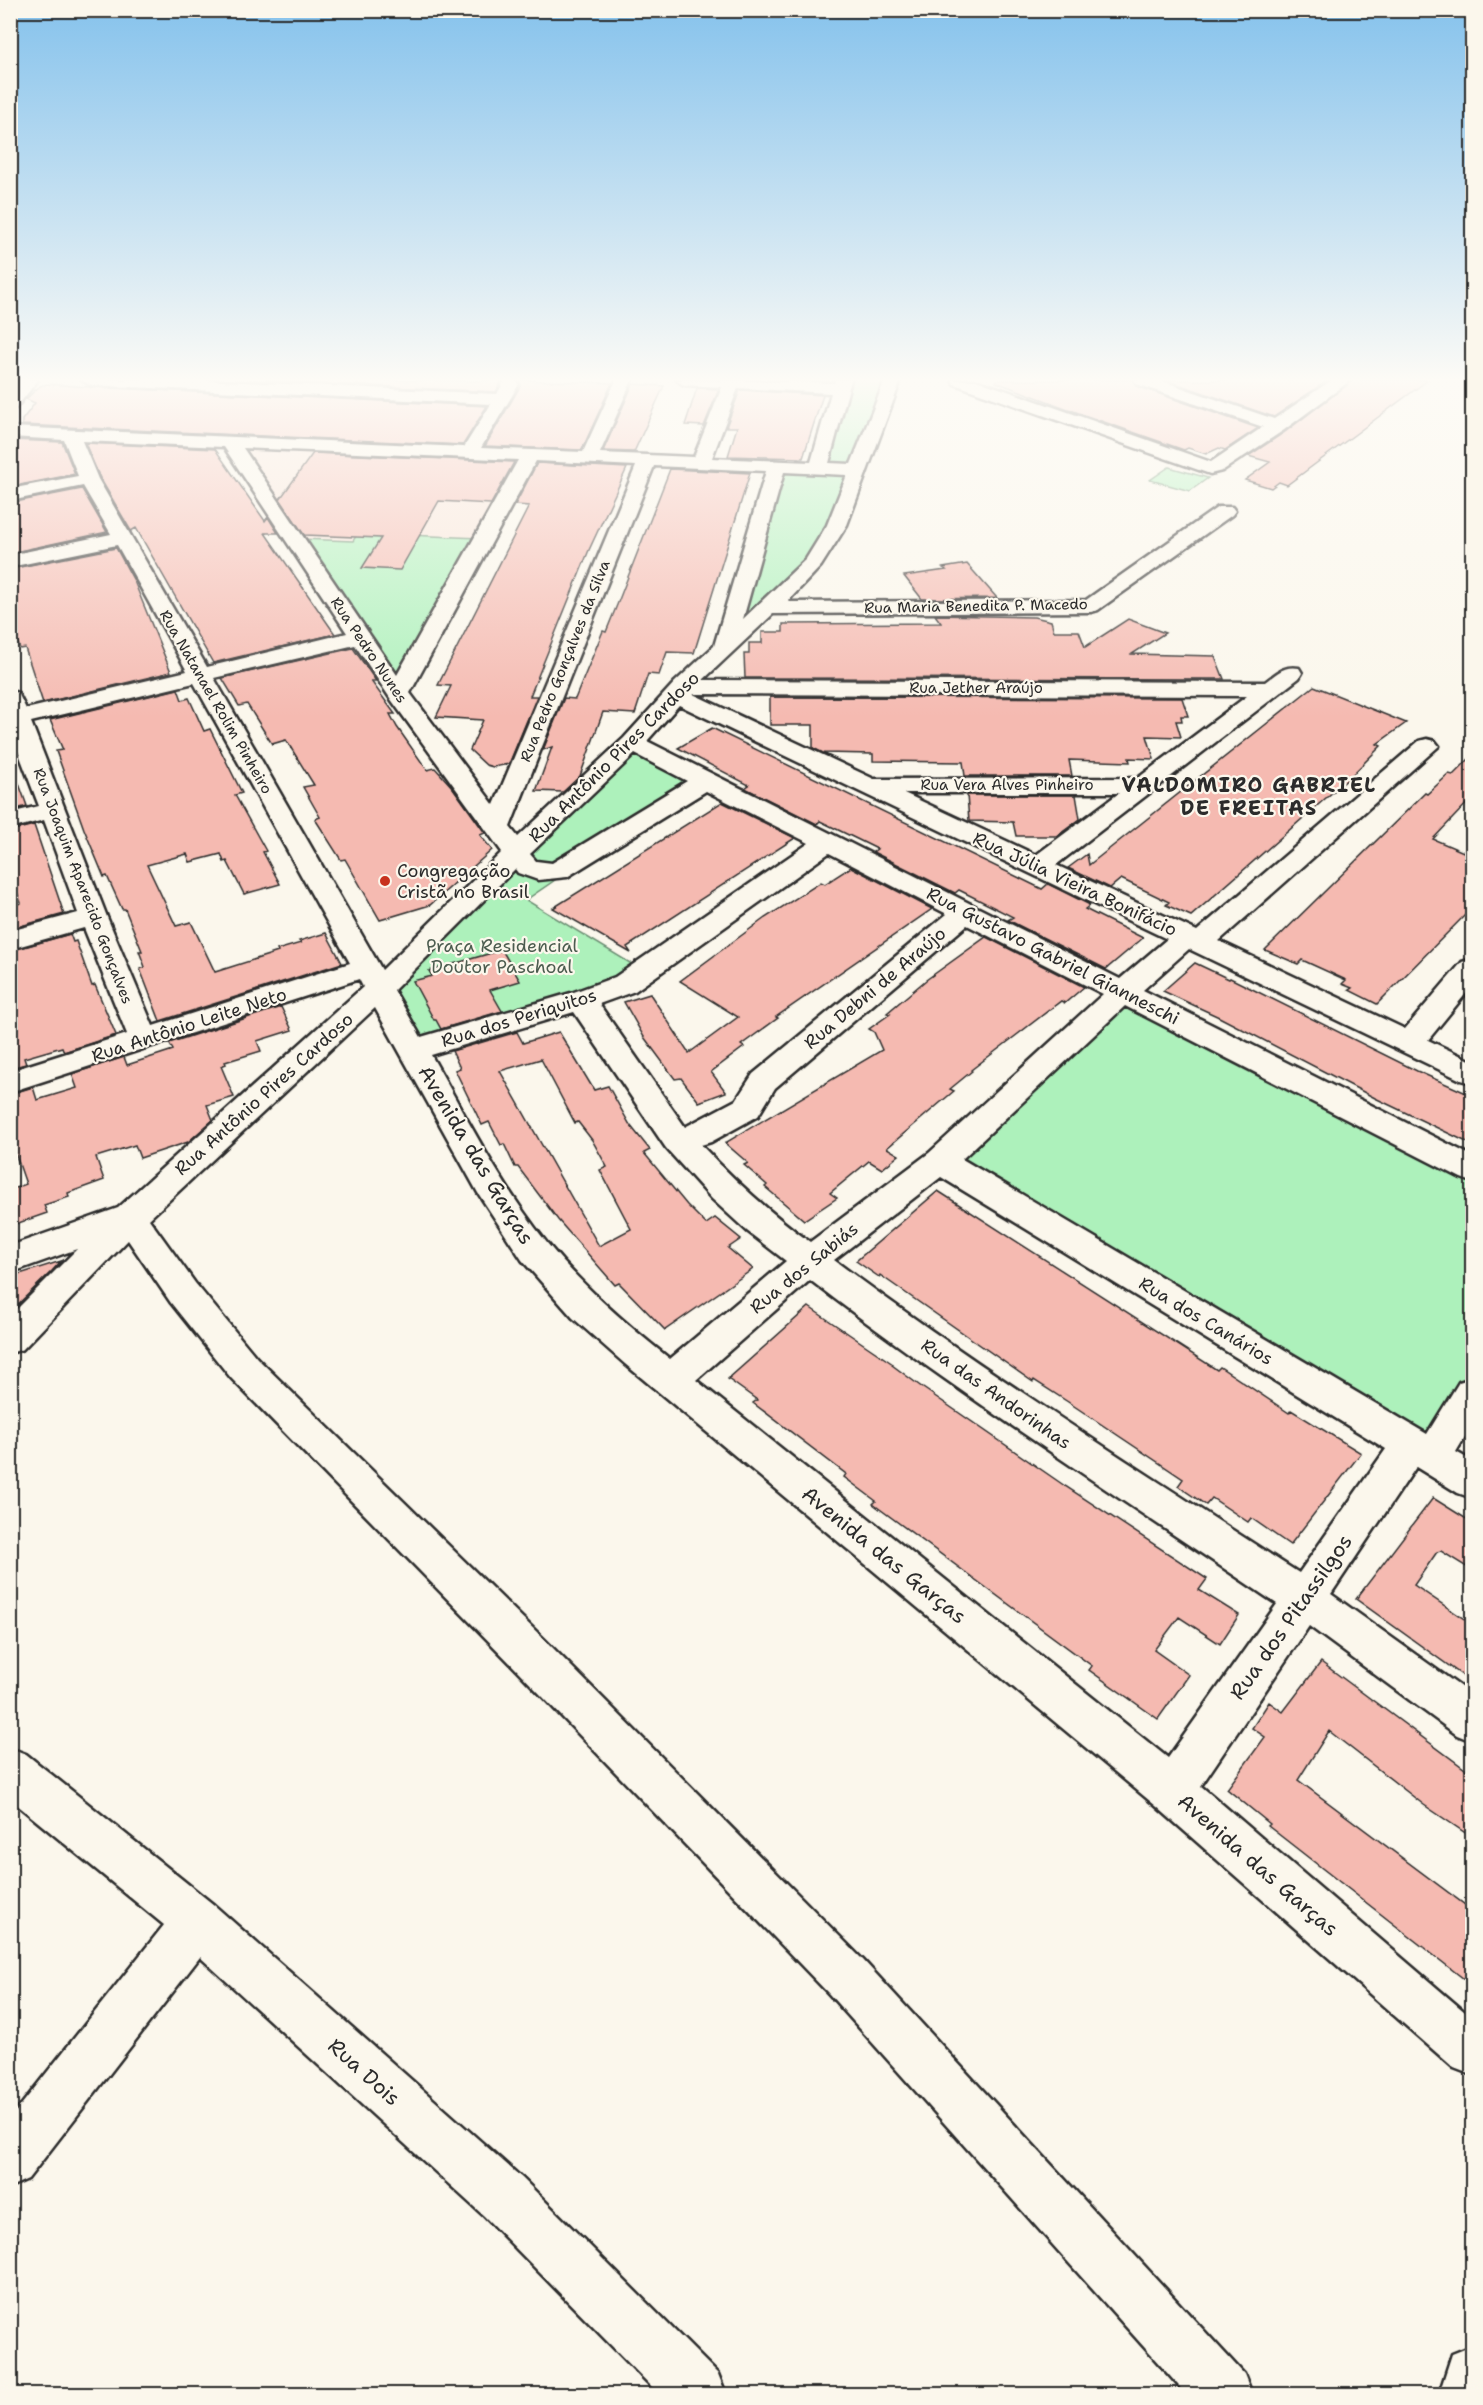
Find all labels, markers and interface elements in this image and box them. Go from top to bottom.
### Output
street label: Rua Pedro Gonçalves da Silva [515,557,615,765]
street label: Rua Pedro Nunes [326,593,412,707]
street label: Rua Maria Benedita P. Macedo [864,594,1088,618]
street label: Rua Natanael Rolim Pinheiro [155,606,277,798]
street label: Rua Antônio Pires Cardoso [523,666,705,848]
street label: Rua Jether Araújo [909,678,1043,698]
street label: Rua Joaquim Aparecido Gonçalves [29,765,137,1007]
district label: VALDOMIRO GABRIEL DE FREITAS [1121,772,1377,821]
street label: Rua Vera Alves Pinheiro [921,775,1093,795]
street label: Rua Júlia Vieira Bonifácio [969,826,1181,942]
place label: Congregação Cristã no Brasil [397,859,530,904]
marker: Congregação Cristã no Brasil [378,874,392,888]
street label: Rua Gustavo Gabriel Gianneschi [922,882,1184,1030]
street label: Rua Debni de Araújo [799,921,951,1055]
park label: Praça Residencial Doutor Paschoal [426,934,579,979]
street label: Rua Antônio Leite Neto [88,982,290,1068]
street label: Rua dos Periquitos [438,983,600,1053]
street label: Rua Antônio Pires Cardoso [170,1007,358,1181]
street label: Avenida das Garças [411,1060,541,1250]
street label: Rua dos Sabiás [745,1217,863,1319]
street label: Rua dos Canários [1134,1271,1278,1371]
street label: Rua das Andorinhas [916,1333,1076,1455]
street label: Avenida das Garças [796,1480,972,1630]
street label: Rua dos Pitassilgos [1223,1529,1359,1705]
street label: Avenida das Garças [1172,1787,1344,1943]
street label: Rua Dois [322,2032,406,2112]

